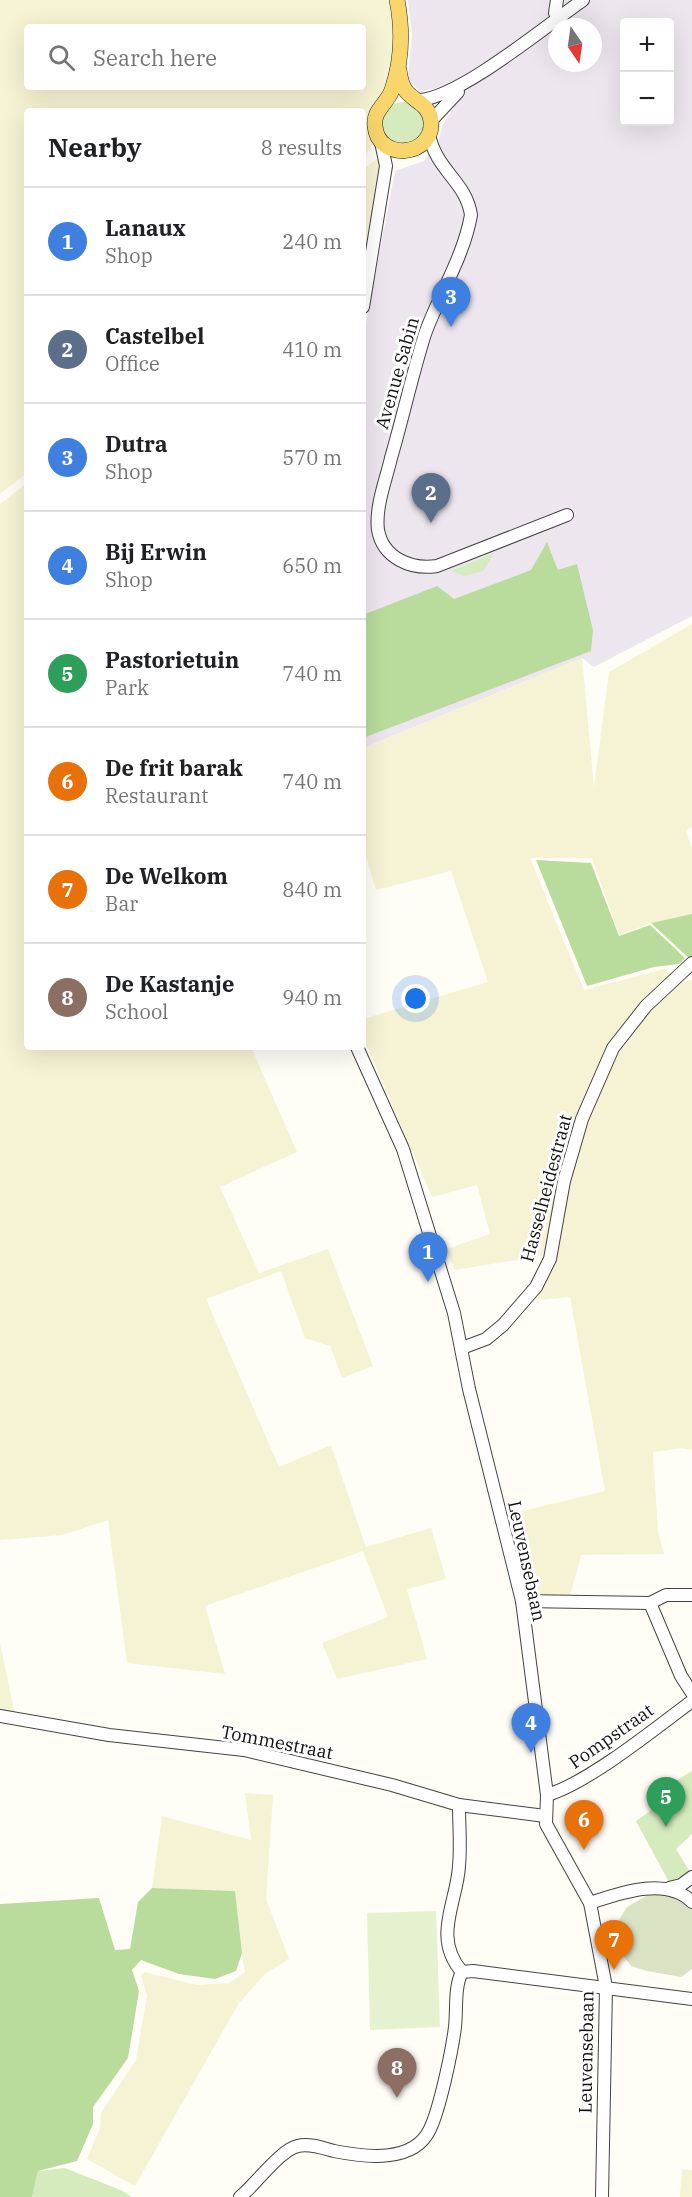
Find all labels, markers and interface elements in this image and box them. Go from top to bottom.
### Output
north arrow [548,18,602,72]
map controls [620,18,674,126]
button: + [620,18,674,72]
search box [24,24,366,90]
icon: search [45,41,78,74]
text: Search here [93,43,217,72]
button: − [620,72,674,126]
text: Nearby [48,130,142,164]
text: 8 results [261,134,342,161]
text: Lanaux [105,213,186,242]
text: 1 [62,228,74,255]
text: 240 m [282,228,342,255]
text: Shop [105,242,153,269]
pin: 3 [432,278,470,327]
street label: Avenue Sabin [370,314,424,432]
text: Castelbel [105,321,204,350]
text: 2 [62,336,74,363]
text: 410 m [282,336,342,363]
text: Office [105,350,160,377]
text: Dutra [105,429,167,458]
text: 3 [62,444,74,471]
text: 570 m [282,444,342,471]
text: Shop [105,458,153,485]
pin: 2 [412,474,450,523]
text: Bij Erwin [105,537,207,566]
text: 4 [62,552,74,579]
text: 650 m [282,552,342,579]
text: Shop [105,566,153,593]
text: Pastorietuin [105,645,239,674]
text: 5 [62,660,74,687]
text: 740 m [282,660,342,687]
text: Park [105,674,149,701]
text: De frit barak [105,753,243,782]
text: 6 [62,768,74,795]
text: 740 m [282,768,342,795]
text: Restaurant [105,782,208,809]
text: De Welkom [105,861,228,890]
text: 7 [62,876,74,903]
text: 840 m [282,876,342,903]
text: Bar [105,890,138,917]
text: De Kastanje [105,969,234,998]
text: 8 [62,984,74,1011]
text: 940 m [282,984,342,1011]
your location [401,984,430,1013]
text: School [105,998,168,1025]
street label: Hasselheidestraat [515,1111,577,1265]
pin: 1 [408,1232,448,1282]
street label: Leuvensebaan [503,1499,551,1623]
street label: Pompstraat [564,1698,658,1774]
pin: 4 [512,1704,550,1753]
street label: Tommestraat [219,1720,335,1764]
pin: 5 [646,1778,686,1827]
pin: 6 [564,1800,604,1850]
pin: 7 [594,1920,634,1970]
street label: Leuvensebaan [573,1991,599,2113]
pin: 8 [378,2048,416,2098]

